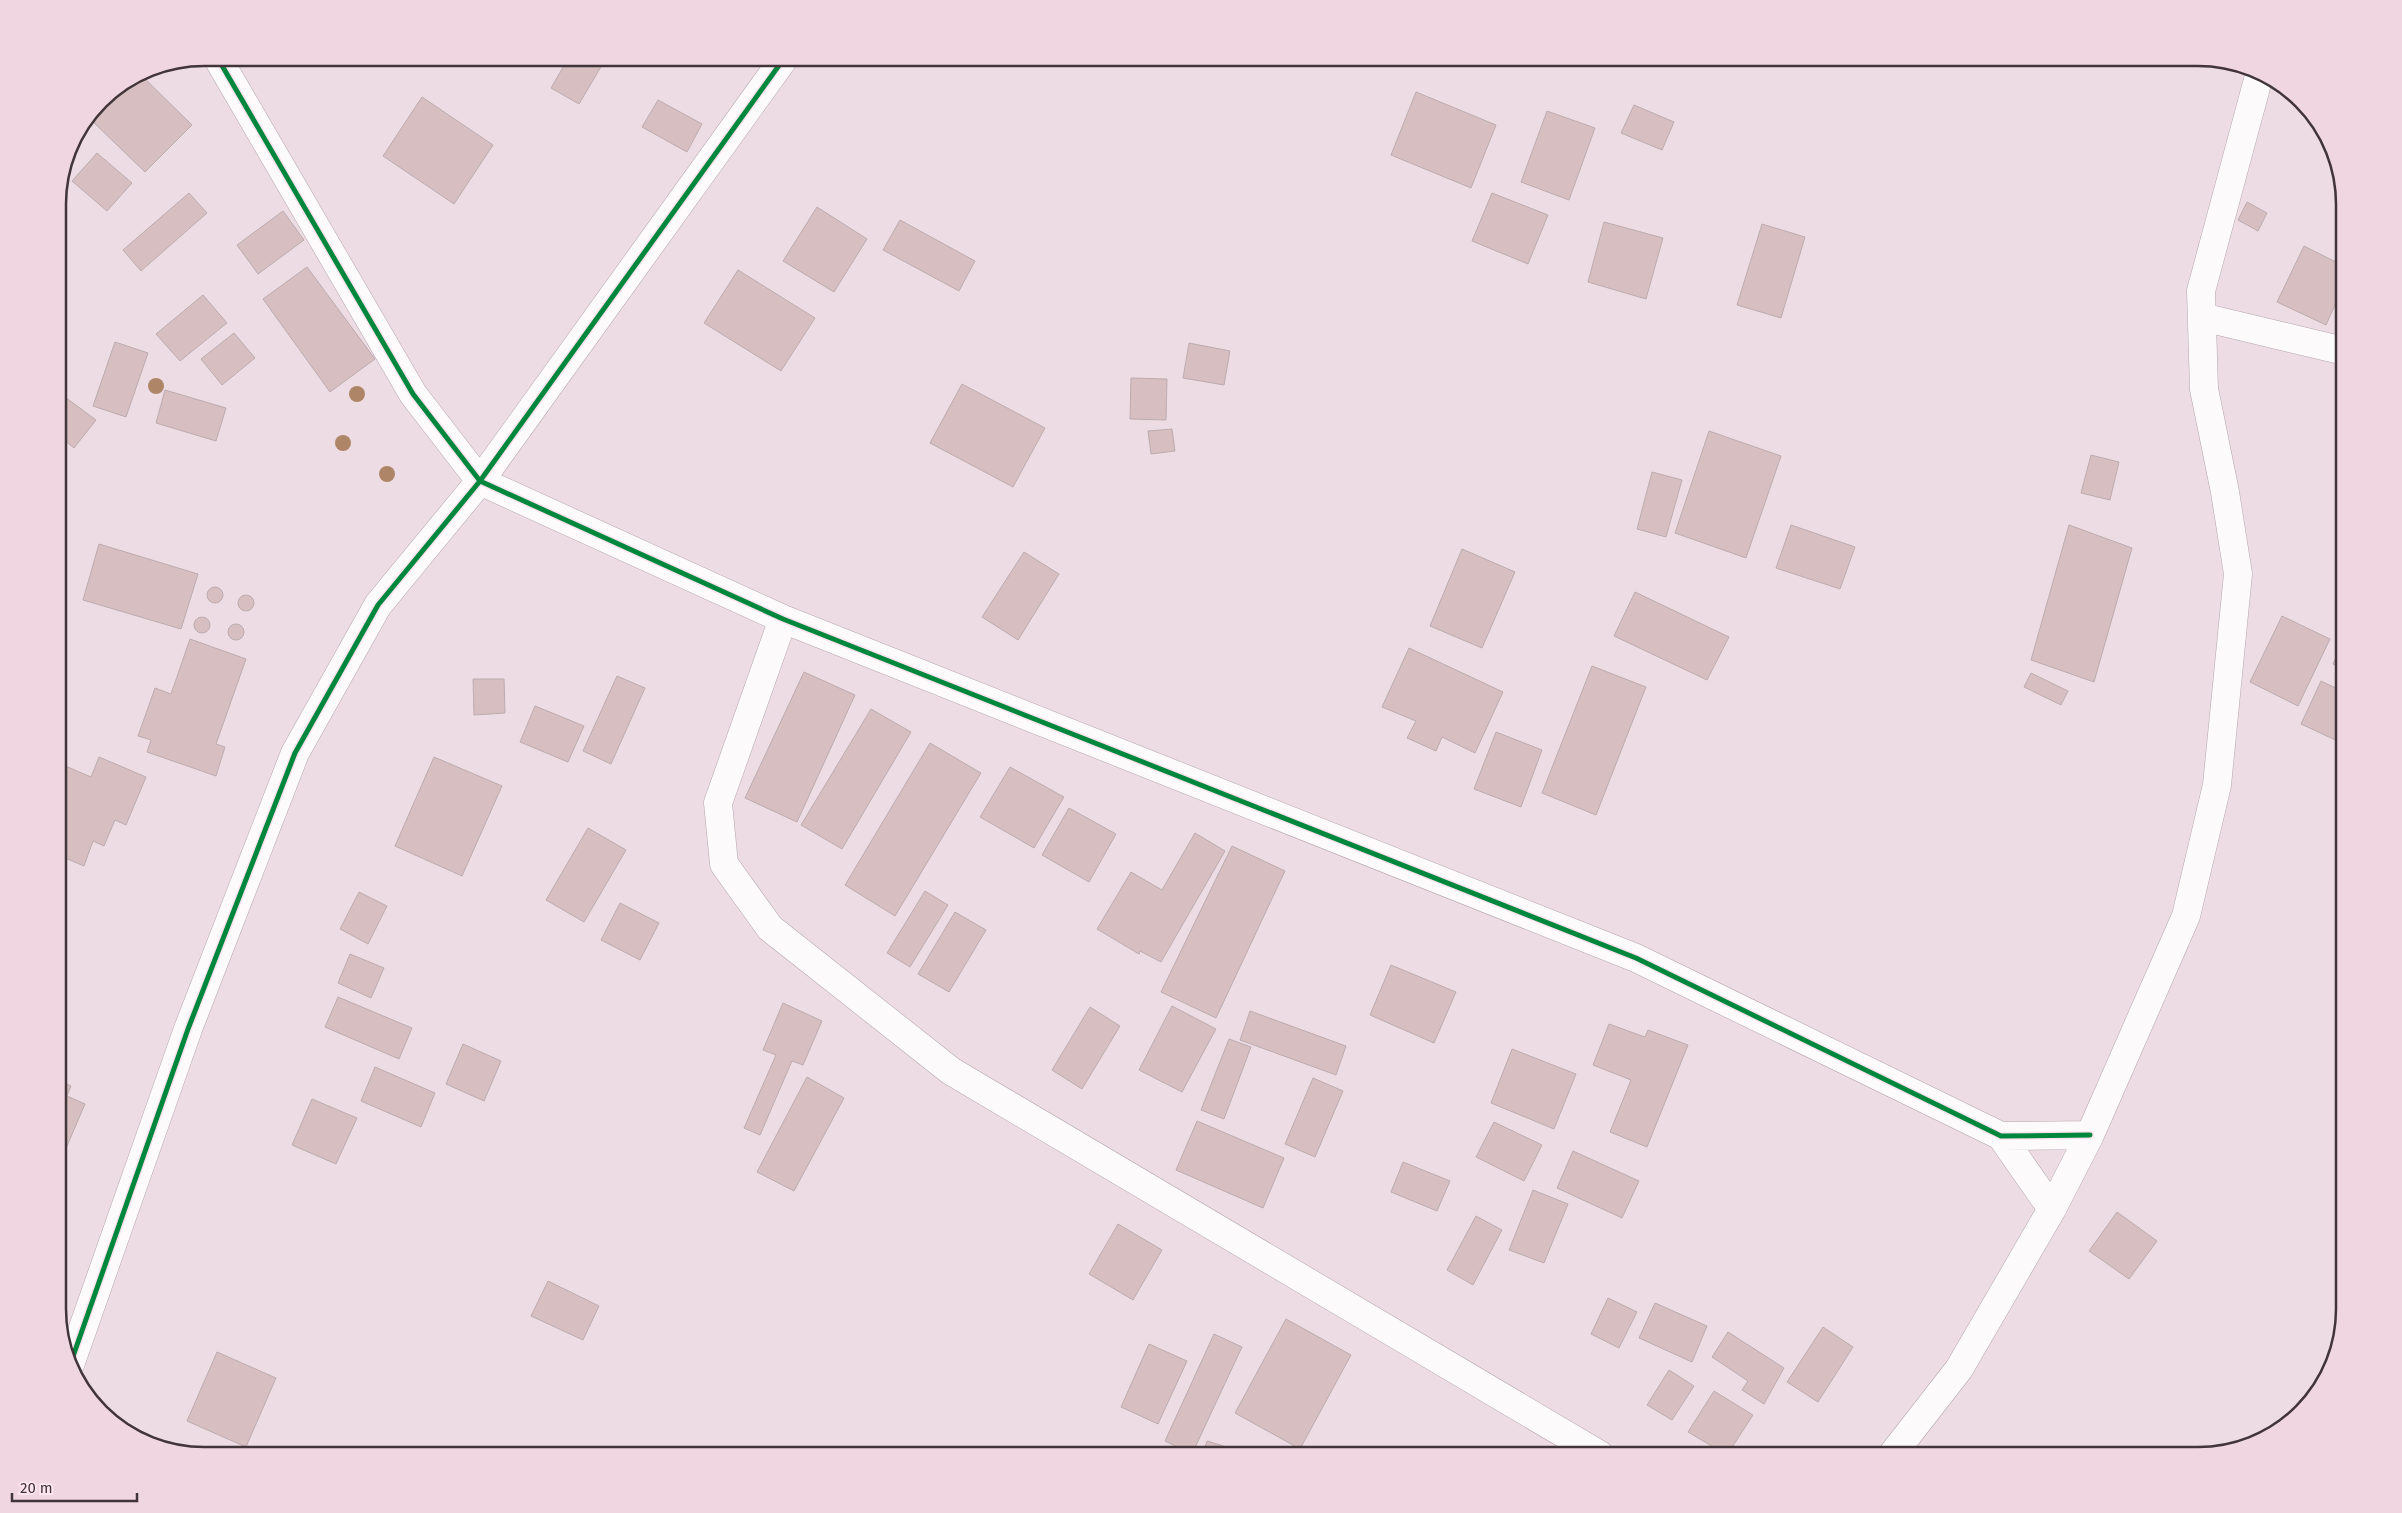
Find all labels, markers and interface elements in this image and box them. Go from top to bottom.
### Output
scale bar [12,1470,138,1502]
text: 20 m [20,1479,53,1497]

